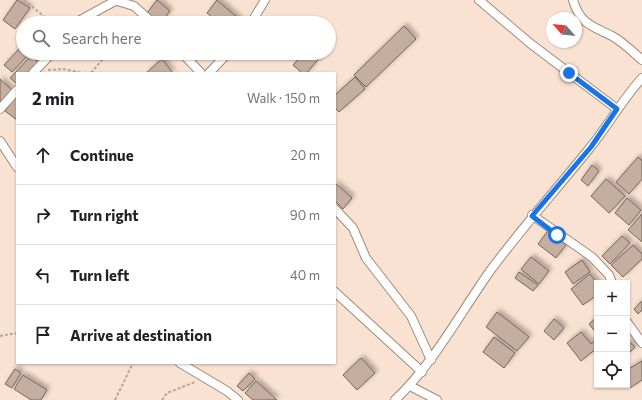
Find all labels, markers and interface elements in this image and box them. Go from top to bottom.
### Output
north arrow [546,12,582,48]
search box [16,16,336,60]
icon: search [30,27,52,49]
text: Search here [62,29,141,47]
route end [560,64,578,82]
text: 2 min [32,88,74,109]
text: Walk · 150 m [247,90,320,106]
icon: ahead [32,144,54,166]
text: Continue [70,146,134,164]
text: 20 m [291,147,320,163]
icon: right [32,204,54,226]
text: Turn right [70,206,139,224]
text: 90 m [290,207,320,223]
route start [548,226,566,244]
icon: left [32,264,54,286]
text: Turn left [70,266,129,284]
text: 40 m [290,267,320,283]
map controls [594,280,630,388]
button: + [594,280,630,316]
button: − [594,316,630,352]
icon: arrive [32,324,54,346]
text: Arrive at destination [70,326,212,344]
button: locate [594,352,630,388]

